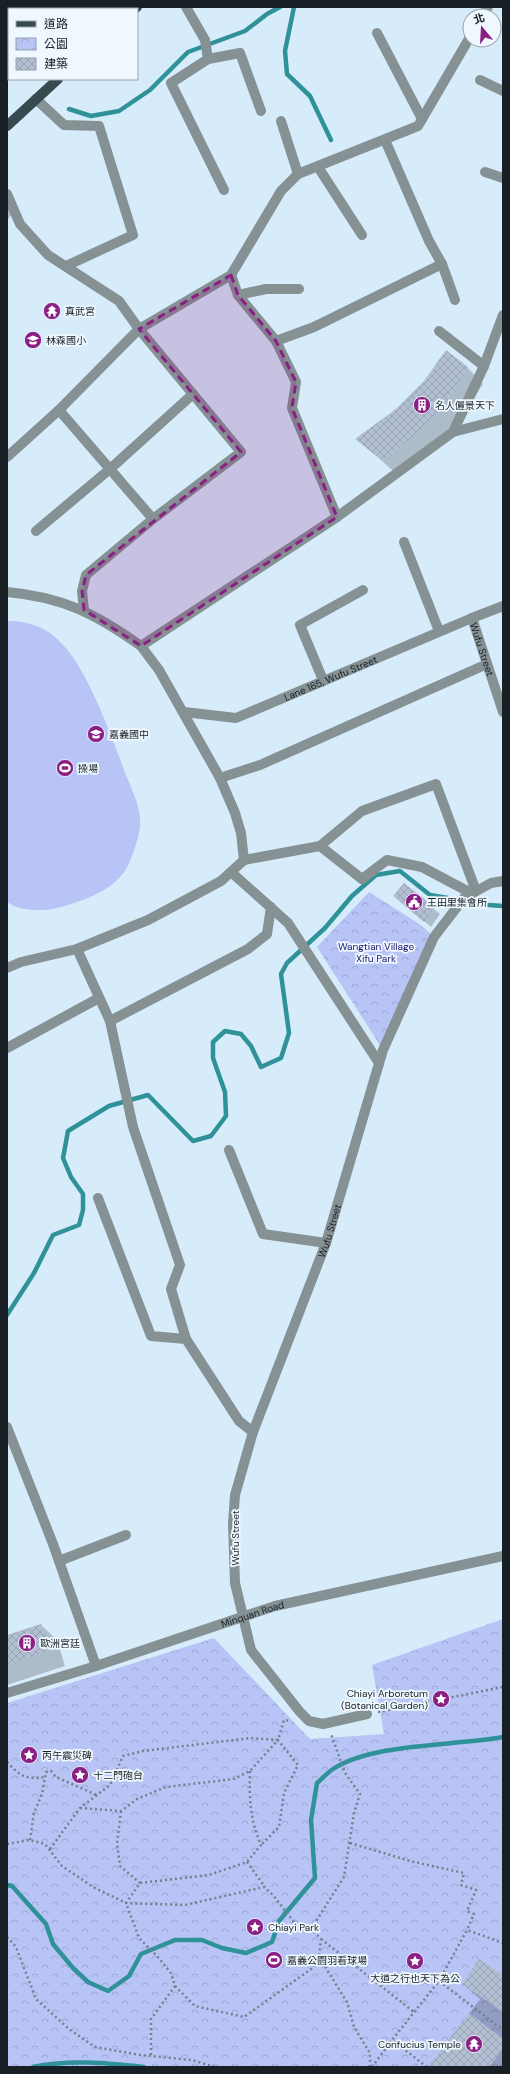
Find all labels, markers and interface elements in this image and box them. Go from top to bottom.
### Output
legend [8,8,138,80]
north arrow [462,8,502,48]
text: 北 [472,10,486,27]
text: 道路 [44,16,68,32]
text: 公園 [44,36,68,52]
text: 建築 [44,56,68,72]
temple icon: 真武宮 [42,301,62,321]
place label: 真武宮 [65,305,95,318]
school or university icon: 林森國小 [23,330,43,350]
place label: 林森國小 [46,334,86,347]
building icon: 名人儷景天下 [412,395,432,415]
place label: 名人儷景天下 [435,399,495,412]
street label: Wufu Street [467,621,497,678]
street label: Lane 165, Wufu Street [282,653,379,704]
school or university icon: 嘉義國中 [86,724,106,744]
place label: 嘉義國中 [109,728,149,741]
sports icon: 操場 [55,758,75,778]
place label: 操場 [78,762,98,775]
public building icon: 王田里集會所 [404,892,424,912]
place label: 王田里集會所 [427,896,487,909]
park label: Wangtian Village Xifu Park [338,940,414,965]
street label: Wufu Street [315,1202,344,1260]
street label: Wufu Street [229,1510,242,1566]
street label: Minquan Road [219,1598,285,1631]
building icon: 歐洲宮廷 [17,1633,37,1653]
place label: 歐洲宮廷 [40,1637,80,1650]
place label: Chiayi Arboretum (Botanical Garden) [341,1687,428,1712]
place icon: Chiayi Arboretum (Botanical Garden) [431,1689,451,1709]
place icon: 丙午震災碑 [19,1745,39,1765]
place label: 丙午震災碑 [42,1749,92,1762]
place icon: 十二門砲台 [70,1765,90,1785]
place label: 十二門砲台 [93,1769,143,1782]
place icon: Chiayi Park [245,1917,265,1937]
place label: Chiayi Park [268,1921,319,1934]
sports icon: 嘉義公園羽看球場 [264,1950,284,1970]
place icon: 大道之行也天下為公 [405,1951,425,1971]
place label: 嘉義公園羽看球場 [287,1954,367,1967]
place label: 大道之行也天下為公 [370,1972,460,1985]
temple icon: Confucius Temple [464,2034,484,2054]
place label: Confucius Temple [378,2038,461,2051]

